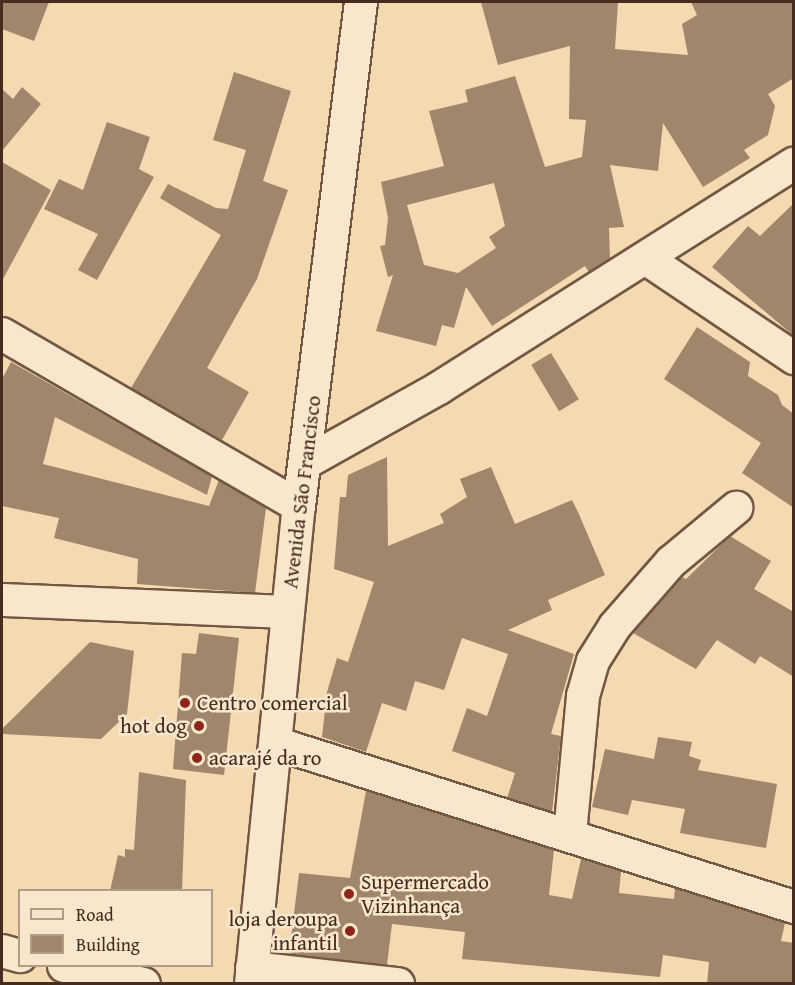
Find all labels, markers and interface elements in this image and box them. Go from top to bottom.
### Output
street label: Avenida São Francisco [278,394,326,590]
place label: Centro comercial [197,690,348,716]
marker: Centro comercial [178,696,192,710]
place label: hot dog [120,713,187,739]
marker: hot dog [192,719,206,733]
place label: acarajé da ro [209,745,321,771]
marker: acarajé da ro [190,751,204,765]
place label: Supermercado Vizinhança [361,869,489,919]
marker: Supermercado Vizinhança [342,887,356,901]
legend [18,889,213,967]
text: Road [76,901,114,928]
place label: loja deroupa infantil [228,906,338,956]
marker: loja deroupa infantil [343,924,357,938]
text: Building [76,931,140,958]

